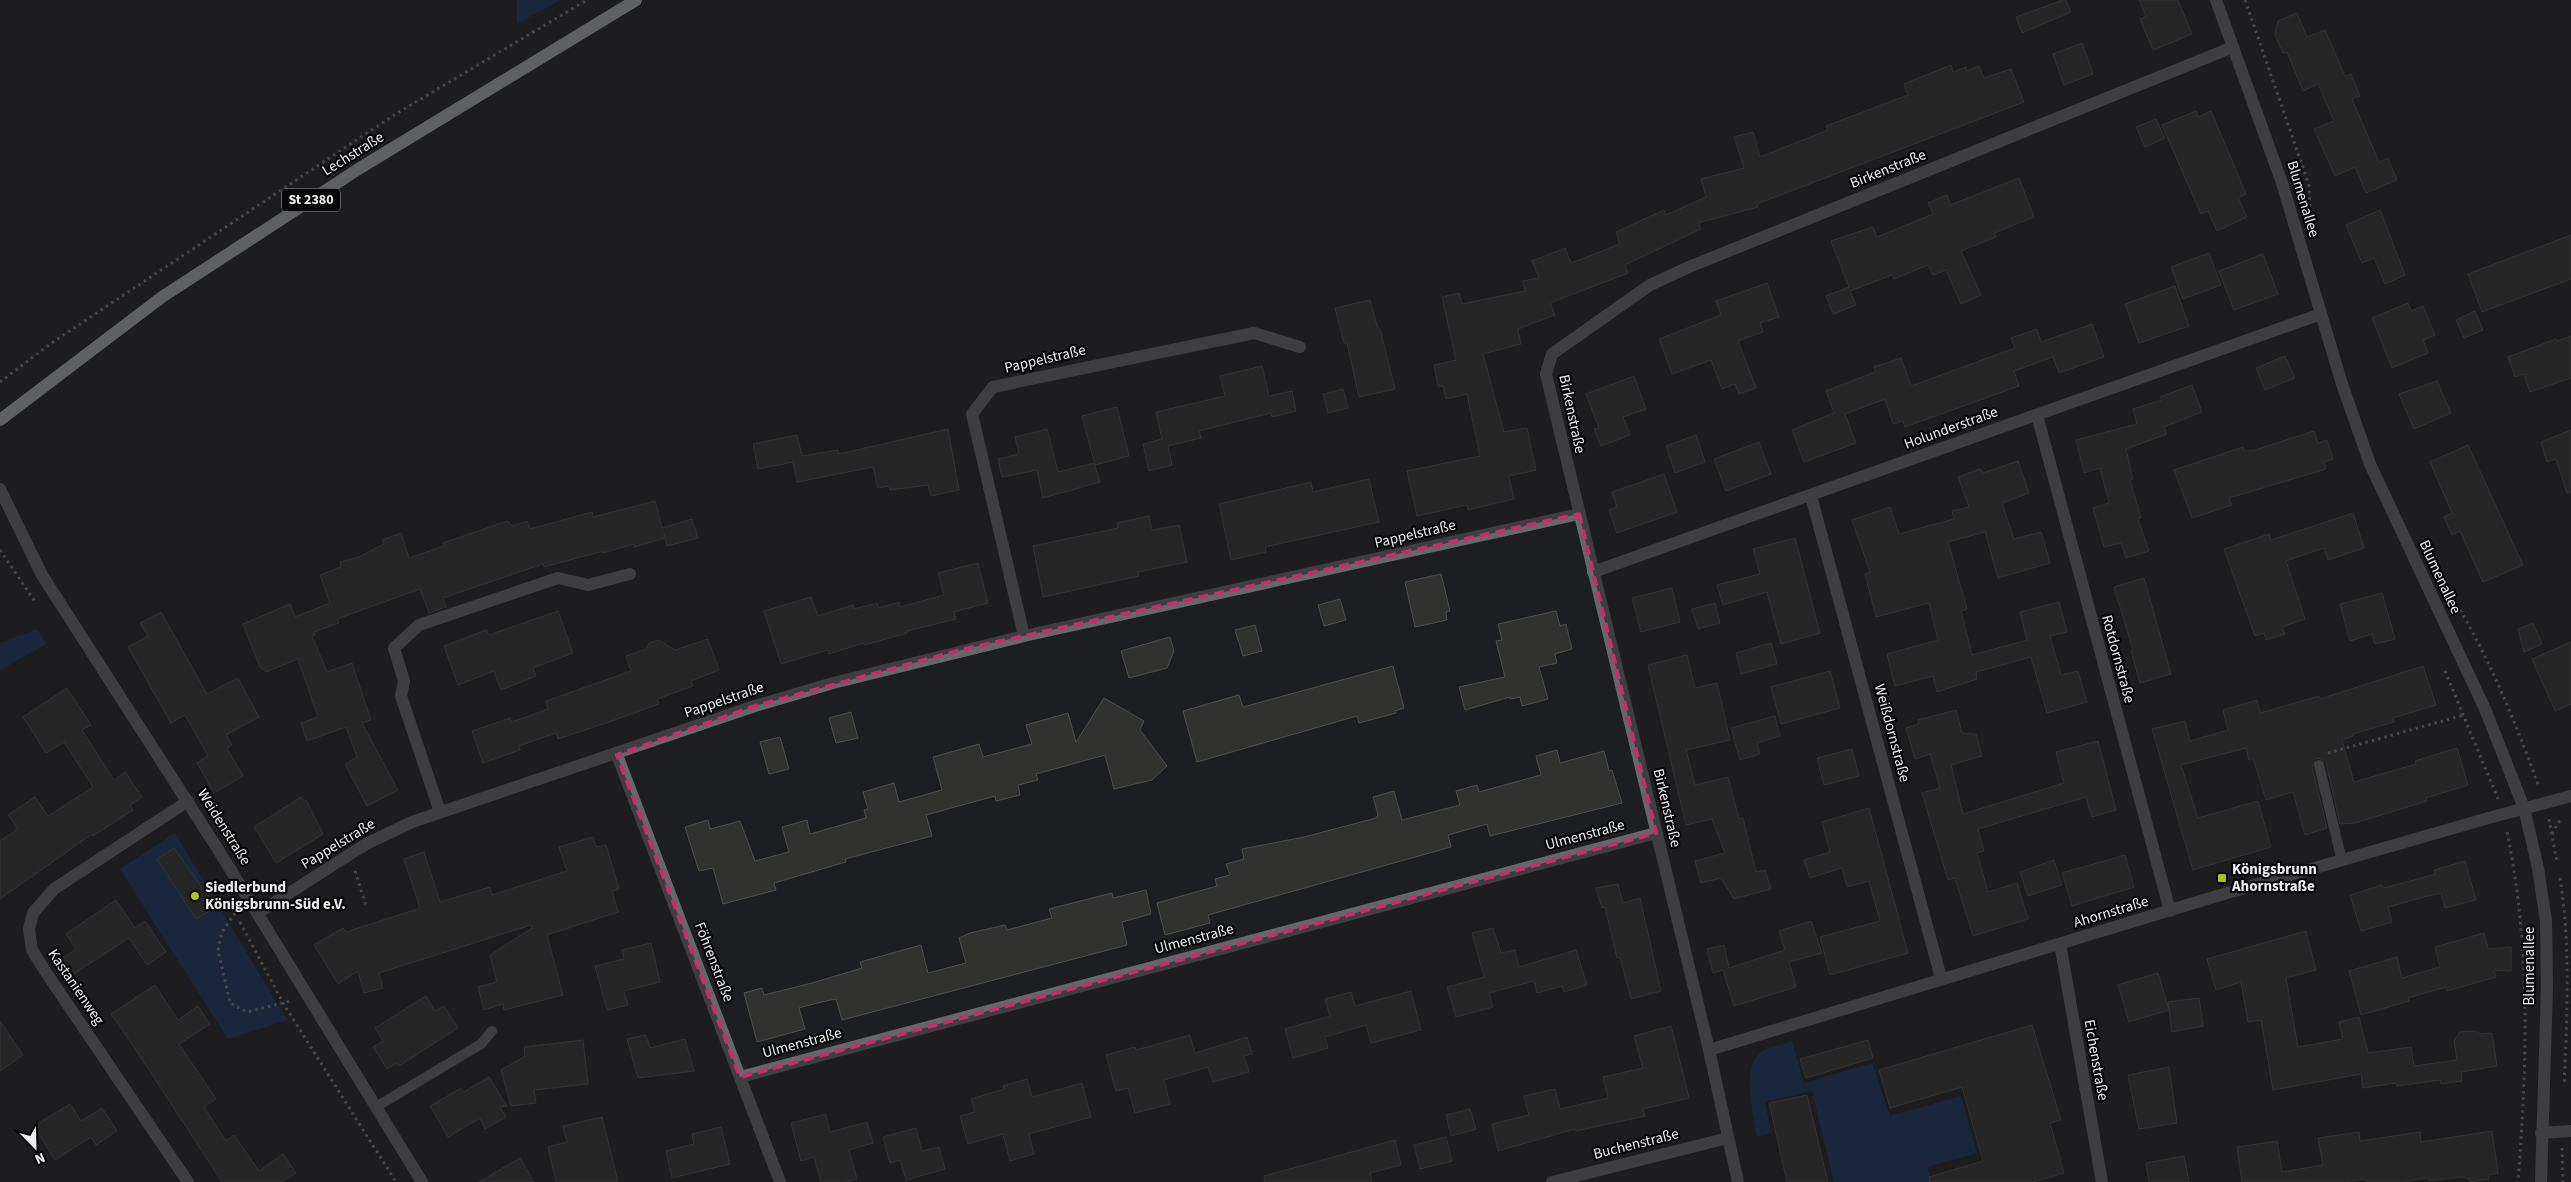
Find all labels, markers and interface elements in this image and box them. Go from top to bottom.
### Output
street label: Lechstraße [318,127,388,181]
street label: Birkenstraße [1847,144,1929,194]
street label: Blumenallee [2281,158,2325,240]
road number: St 2380 [282,188,340,212]
street label: Pappelstraße [1002,339,1088,379]
street label: Birkenstraße [1553,373,1591,455]
street label: Holunderstraße [1901,401,2001,455]
street label: Pappelstraße [1372,514,1458,554]
street label: Blumenallee [2414,537,2466,617]
street label: Rotdornstraße [2096,613,2140,705]
street label: Pappelstraße [681,677,767,723]
street label: Weißdornstraße [1869,682,1915,784]
street label: Birkenstraße [1648,767,1686,849]
street label: Weidenstraße [192,785,256,869]
street label: Pappelstraße [297,814,379,874]
street label: Ulmenstraße [1543,814,1627,856]
place label: Königsbrunn Ahornstraße [2231,859,2317,897]
marker: Königsbrunn Ahornstraße [2216,872,2228,884]
place label: Siedlerbund Königsbrunn-Süd e.V. [205,877,346,915]
marker: Siedlerbund Königsbrunn-Süd e.V. [189,890,201,902]
street label: Ahornstraße [2071,891,2151,933]
street label: Ulmenstraße [1152,918,1236,960]
street label: Föhrenstraße [689,919,739,1005]
street label: Blumenallee [2519,927,2540,1005]
street label: Kastanienweg [43,945,109,1030]
street label: Eichenstraße [2079,1018,2113,1102]
street label: Ulmenstraße [760,1022,844,1064]
north arrow [10,1122,60,1172]
street label: Buchenstraße [1591,1123,1681,1165]
text: N [31,1147,48,1169]

